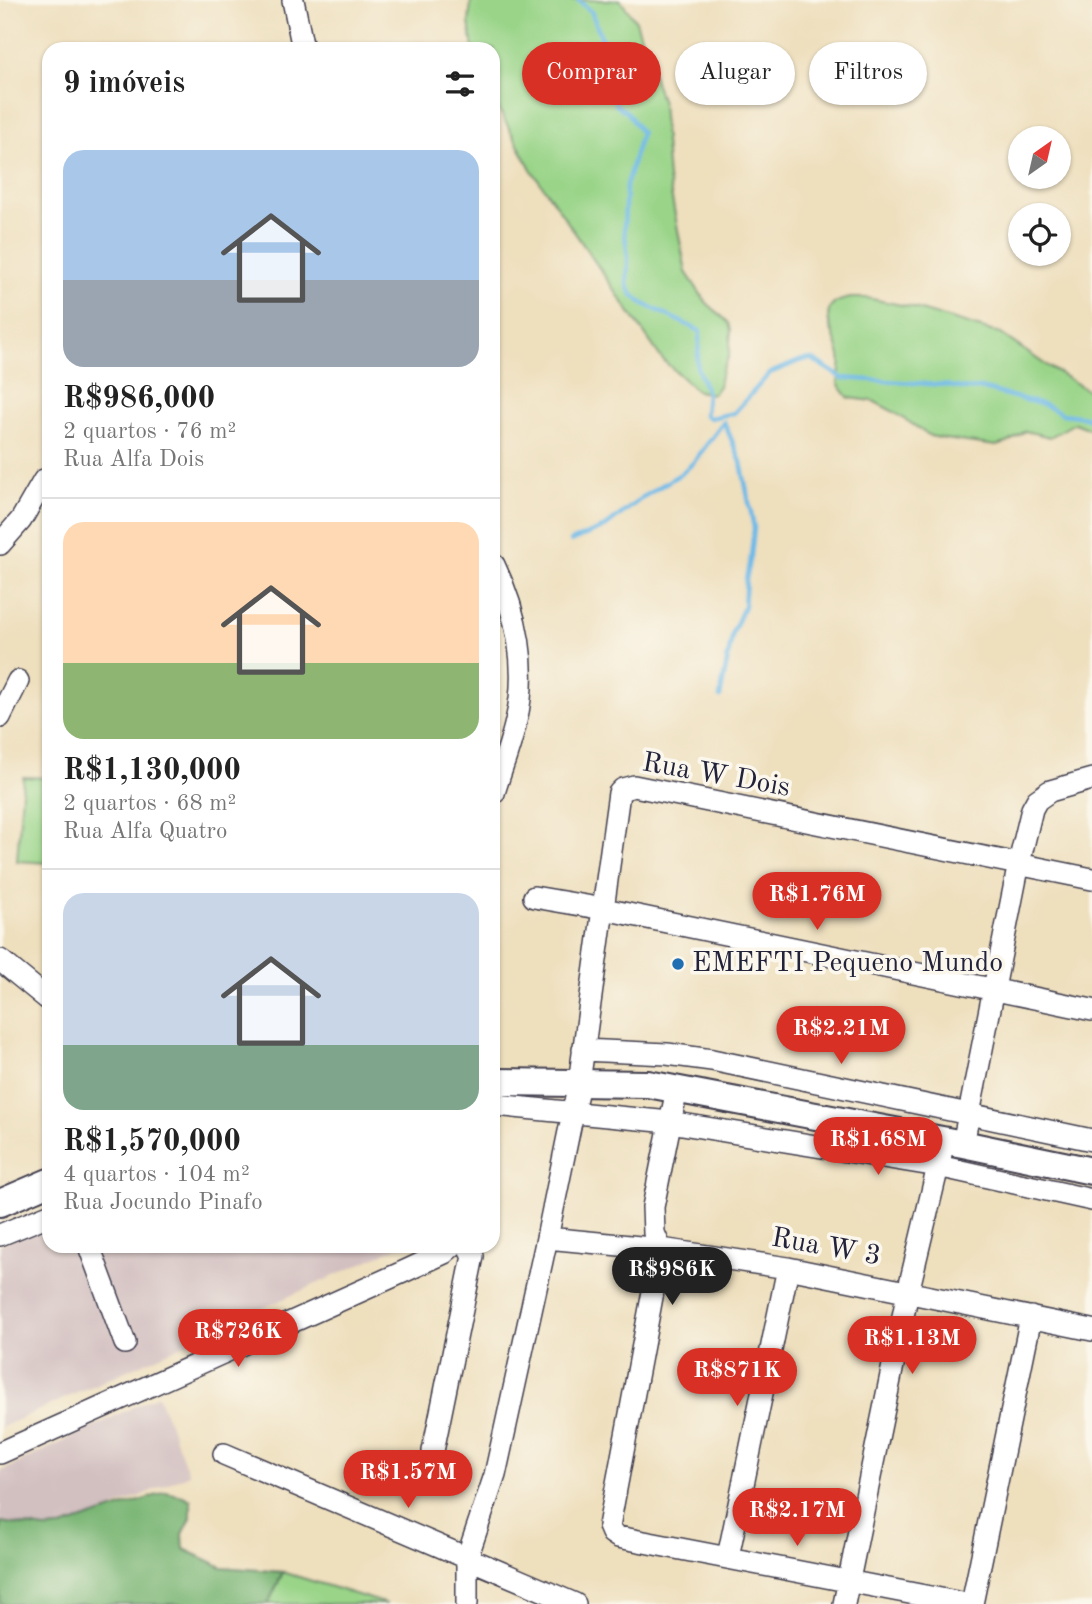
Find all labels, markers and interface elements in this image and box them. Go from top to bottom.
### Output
chip: Comprar [522,42,661,105]
chip: Alugar [675,42,795,105]
chip: Filtros [809,42,927,105]
icon: filters [441,65,479,103]
text: 9 imóveis [63,69,185,99]
north arrow [1008,126,1071,189]
map controls [1008,126,1071,266]
icon: home [208,195,334,321]
button: locate [1008,203,1071,266]
text: R$986,000 [63,384,215,414]
text: 2 quartos · 76 m² [63,420,236,443]
text: Rua Alfa Dois [63,448,204,471]
icon: home [208,567,334,693]
street label: Rua W Dois [640,749,792,803]
text: R$1,130,000 [63,756,241,786]
text: 2 quartos · 68 m² [63,792,236,815]
text: Rua Alfa Quatro [63,820,227,843]
pin: R$1.76M [752,872,882,932]
text: R$1.76M [768,883,866,906]
icon: home [208,938,334,1064]
place label: EMEFTI Pequeno Mundo [692,950,1003,978]
marker: EMEFTI Pequeno Mundo [670,956,686,972]
pin: R$2.21M [776,1006,906,1066]
text: R$2.21M [792,1017,890,1040]
pin: R$1.68M [813,1118,943,1177]
text: R$1,570,000 [63,1127,241,1157]
text: R$1.68M [829,1128,927,1151]
text: 4 quartos · 104 m² [63,1163,250,1186]
text: Rua Jocundo Pinafo [63,1191,263,1214]
street label: Rua W 3 [769,1225,883,1271]
pin: R$986K [615,1248,729,1307]
text: R$986K [628,1258,716,1281]
pin: R$726K [181,1310,295,1369]
pin: R$1.13M [847,1316,977,1376]
text: R$726K [194,1320,282,1343]
text: R$1.13M [863,1327,961,1350]
pin: R$871K [680,1348,794,1408]
text: R$871K [693,1359,781,1382]
pin: R$1.57M [343,1450,473,1510]
text: R$1.57M [359,1461,457,1484]
pin: R$2.17M [732,1488,862,1548]
text: R$2.17M [748,1499,846,1522]

